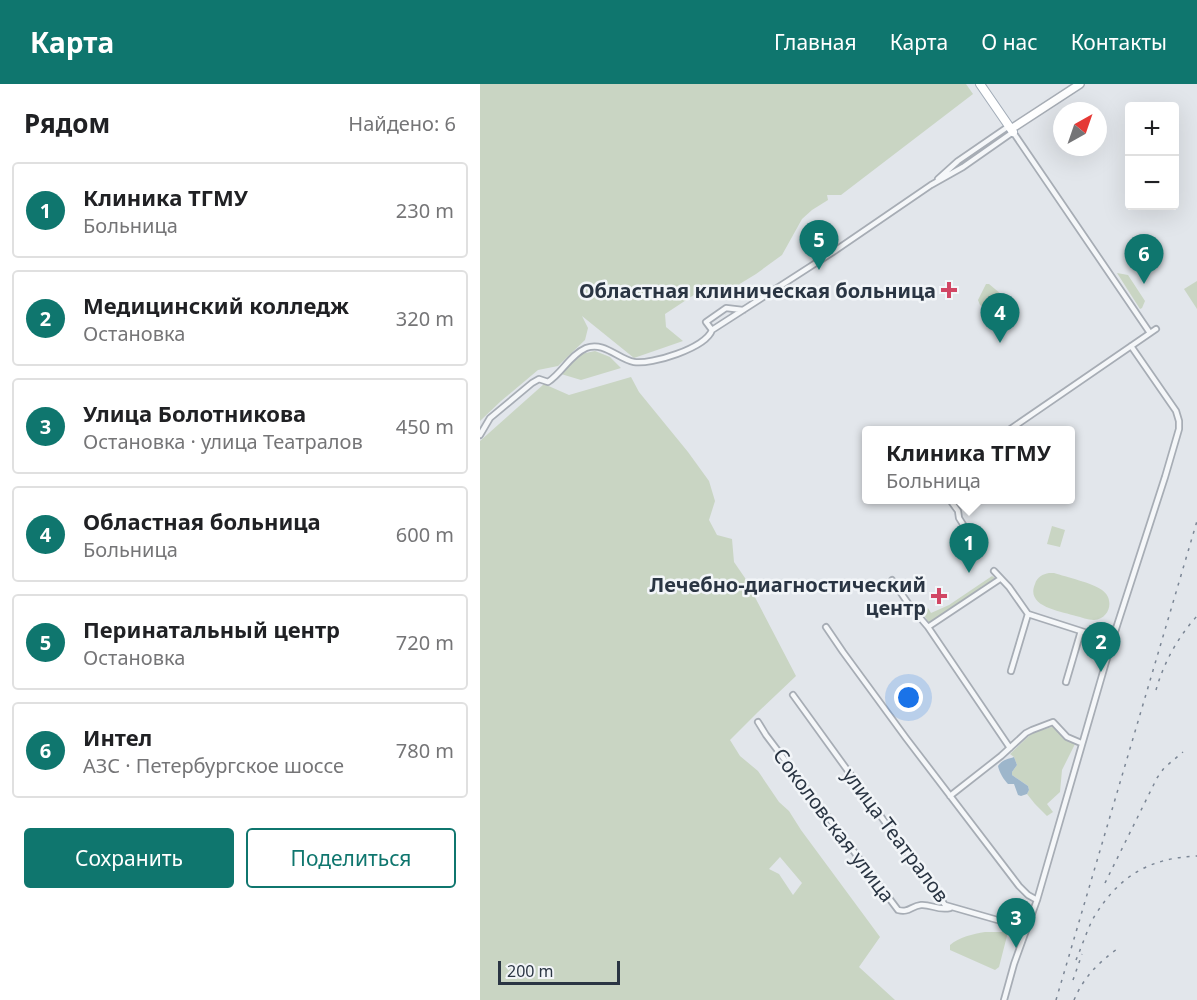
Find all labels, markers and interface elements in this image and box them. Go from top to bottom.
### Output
text: Карта [30,23,114,61]
text: Главная [774,28,857,56]
text: Карта [890,28,948,56]
text: О нас [981,28,1038,56]
text: Контакты [1071,28,1167,56]
north arrow [1053,102,1107,156]
map controls [1125,102,1179,210]
button: + [1125,102,1179,156]
text: Рядом [24,105,110,141]
text: Найдено: 6 [348,110,456,137]
button: − [1125,156,1179,210]
text: Клиника ТГМУ [83,182,248,212]
text: 1 [40,197,51,224]
text: 230 m [396,197,454,224]
text: Больница [83,212,178,239]
pin: 5 [800,220,838,270]
pin: 6 [1124,234,1164,284]
place label: Областная клиническая больница [579,277,936,304]
marker: Областная клиническая больница [940,281,958,299]
text: Медицинский колледж [83,290,349,320]
pin: 4 [980,294,1020,343]
text: 2 [40,305,51,332]
text: 320 m [396,305,454,332]
text: Остановка [83,320,185,347]
text: Улица Болотникова [83,398,306,428]
text: 3 [40,413,51,440]
text: 450 m [396,413,454,440]
popup [862,426,1075,504]
text: Остановка · улица Театралов [83,428,363,455]
text: Клиника ТГМУ [886,437,1051,467]
text: Больница [886,467,981,494]
text: Областная больница [83,506,321,536]
text: 4 [40,521,51,548]
text: 600 m [396,521,454,548]
pin: 1 [950,524,988,573]
text: Больница [83,536,178,563]
place label: Лечебно-диагностический центр [650,571,926,621]
marker: Лечебно-диагностический центр [930,587,948,605]
text: Перинатальный центр [83,614,340,644]
pin: 2 [1082,622,1120,672]
text: 5 [40,629,51,656]
text: 720 m [396,629,454,656]
text: Остановка [83,644,185,671]
your location [894,683,923,712]
text: Интел [83,722,152,752]
text: 6 [40,737,51,764]
text: 780 m [396,737,454,764]
street label: Соколовская улица [767,742,901,908]
text: АЗС · Петербургское шоссе [83,752,344,779]
street label: улица Театралов [837,762,955,908]
button: Сохранить [24,828,234,888]
button: Поделиться [246,828,456,888]
pin: 3 [996,898,1036,948]
scale bar [498,958,620,986]
text: 200 m [507,960,554,982]

